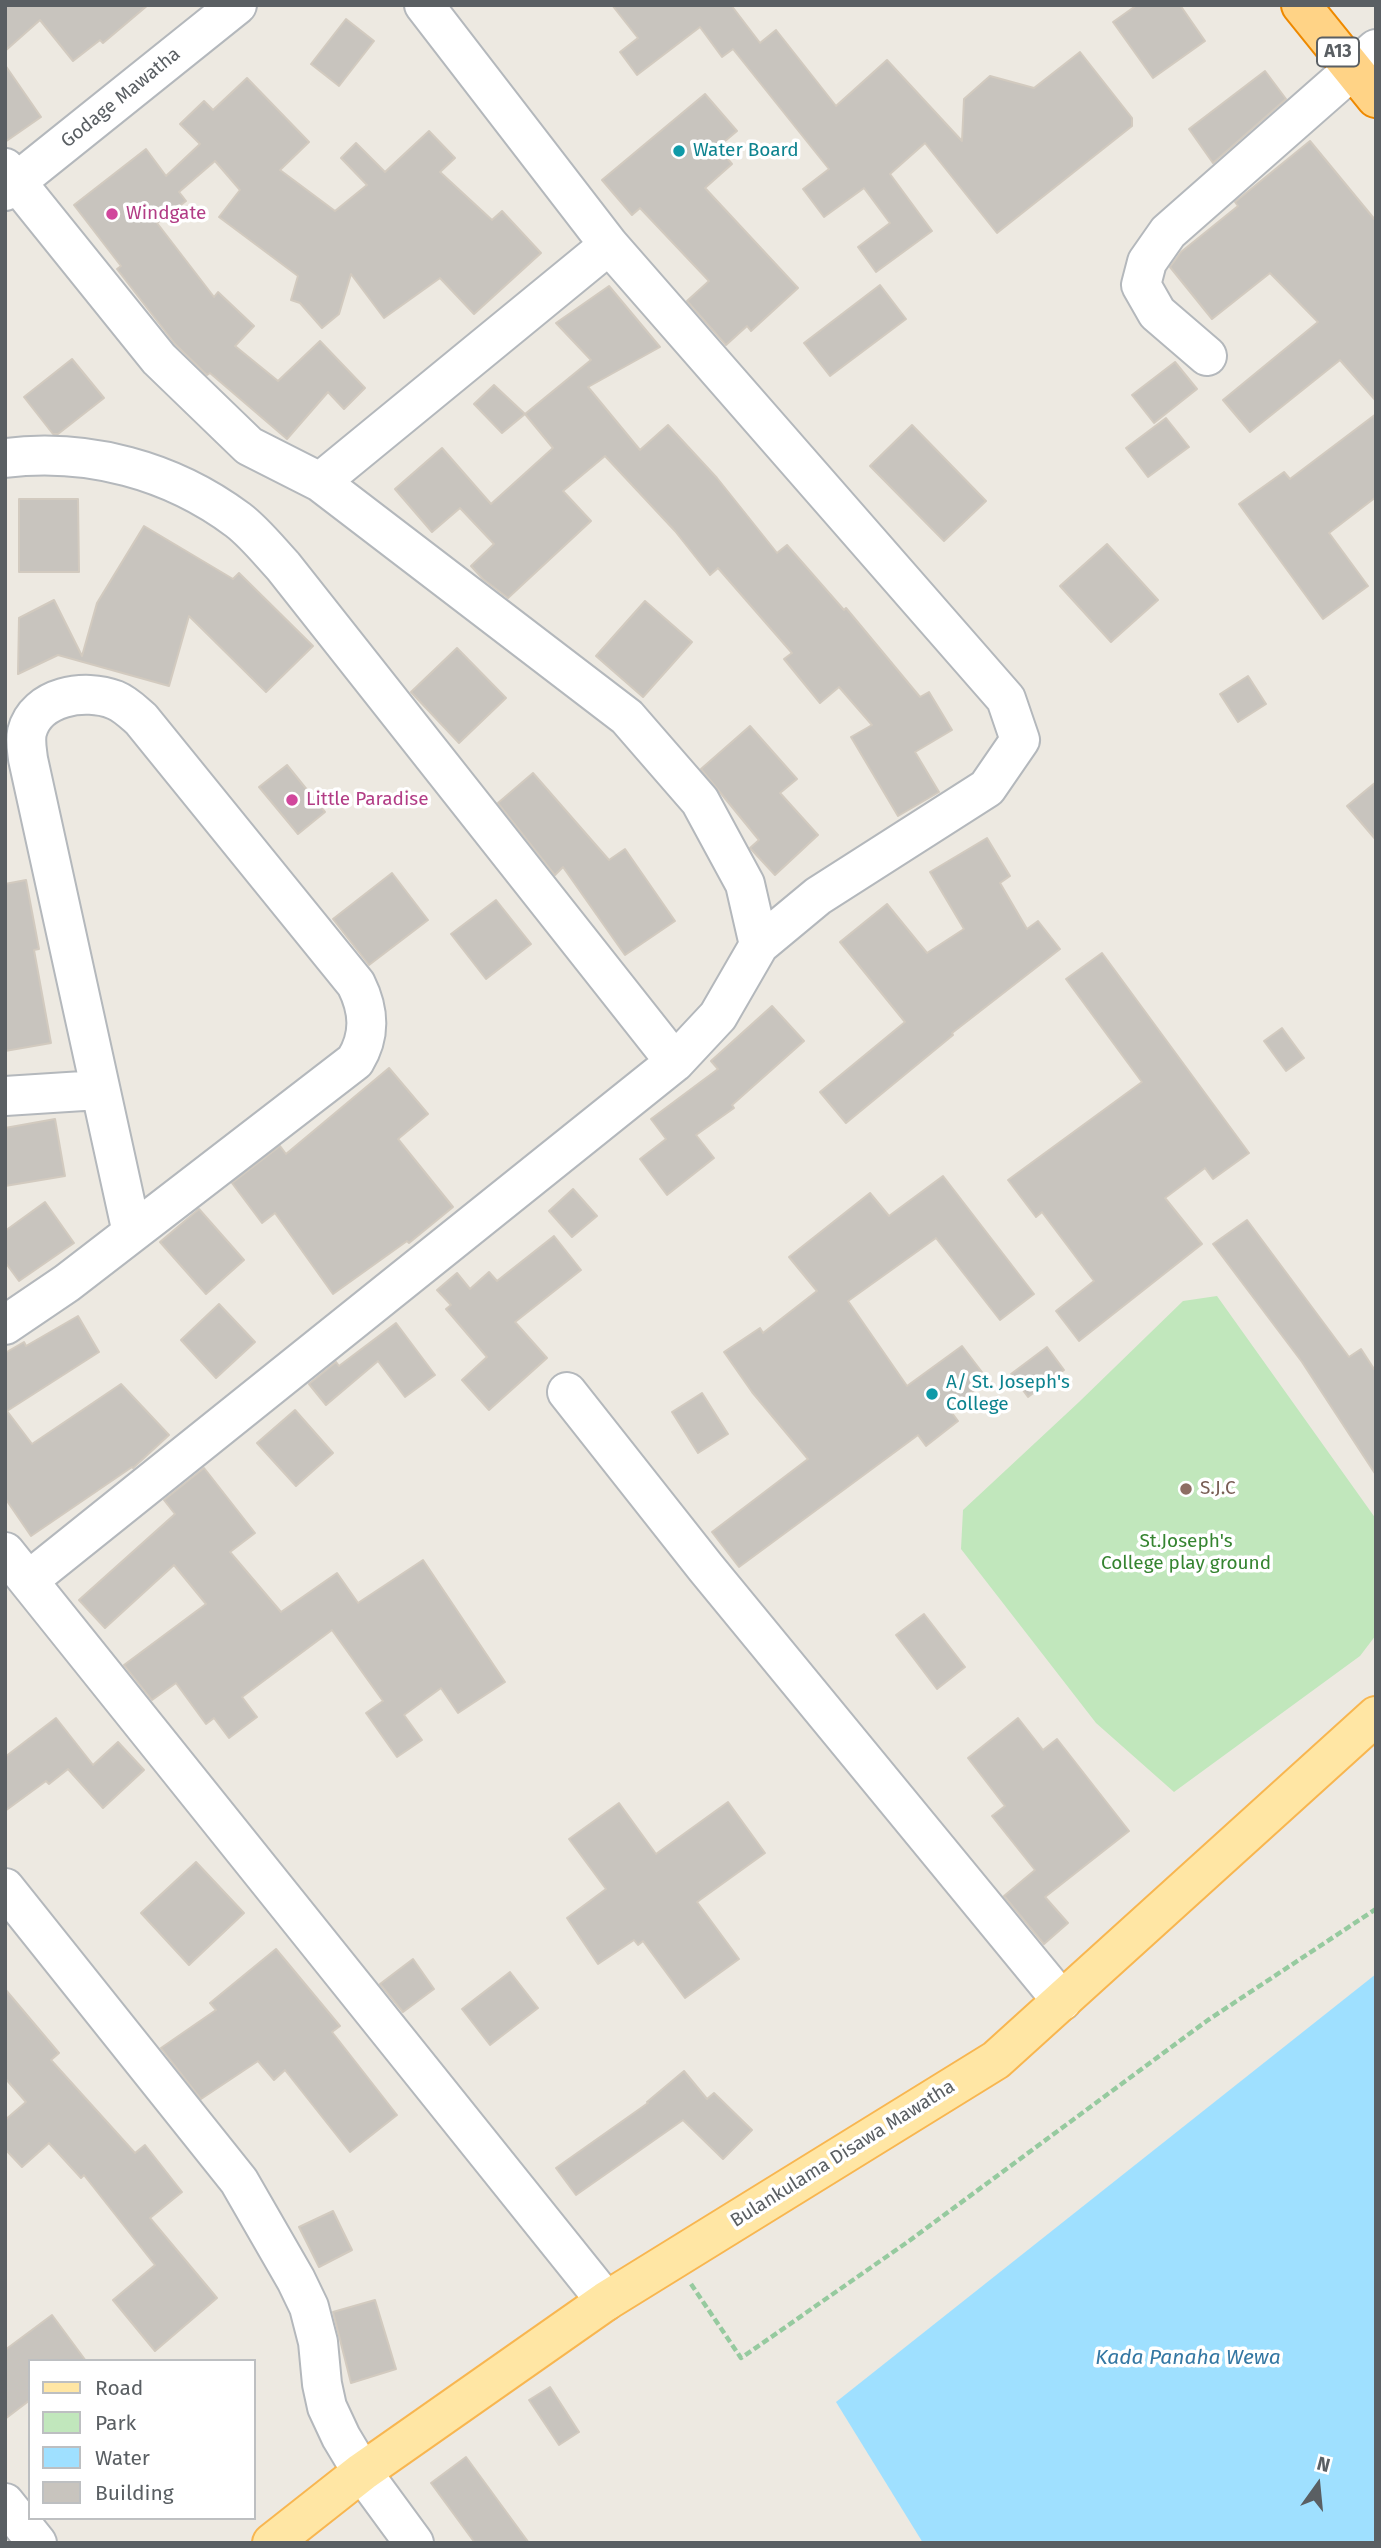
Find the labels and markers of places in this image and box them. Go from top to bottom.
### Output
place label: Water Board [693,140,799,162]
marker: Water Board [671,143,687,159]
place label: Windgate [126,203,206,225]
marker: Windgate [104,206,120,222]
place label: Little Paradise [306,789,428,811]
marker: Little Paradise [284,792,300,808]
place label: A/ St. Joseph's College [946,1372,1070,1416]
marker: A/ St. Joseph's College [924,1386,940,1402]
place label: S.J.C [1200,1478,1236,1500]
marker: S.J.C [1178,1481,1194,1497]

